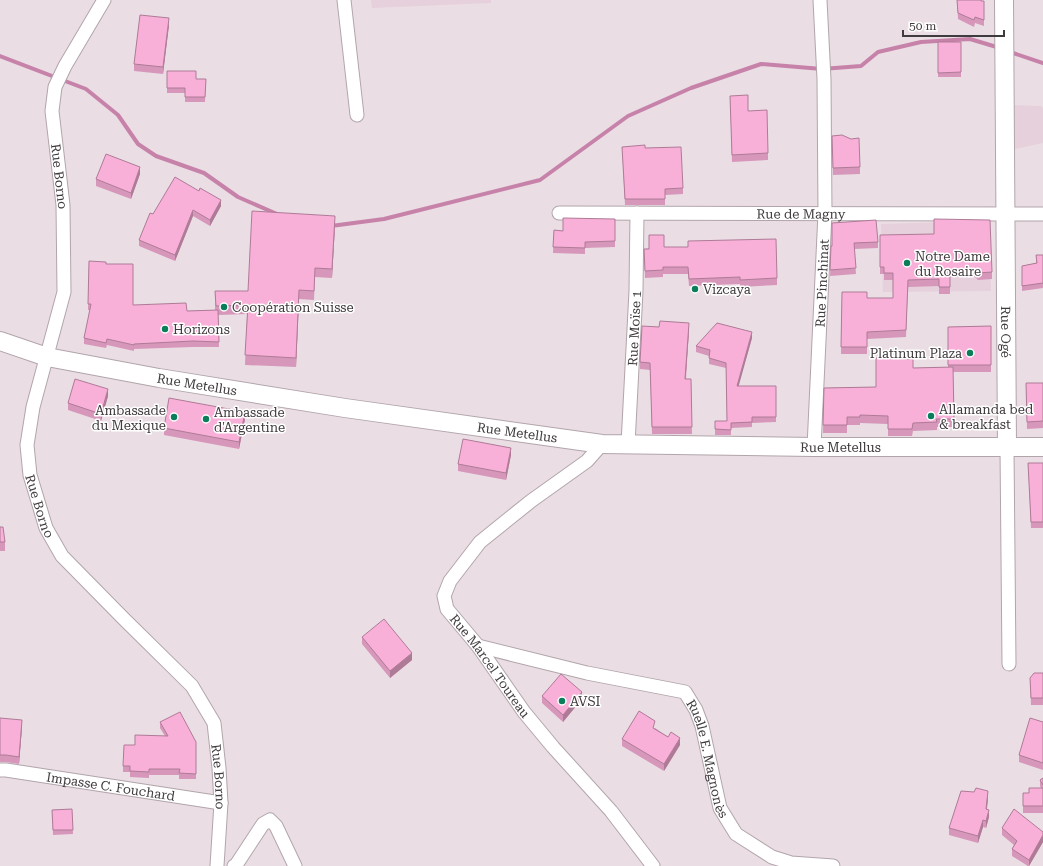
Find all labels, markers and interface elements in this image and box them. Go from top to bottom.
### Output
scale bar [903,12,1004,38]
text: 50 m [909,19,936,33]
street label: Rue Borno [48,143,70,209]
street label: Rue de Magny [757,206,846,222]
street label: Rue Pinchinat [813,239,832,328]
place label: Notre Dame du Rosaire [915,249,990,279]
marker: Notre Dame du Rosaire [902,258,912,268]
place label: Vizcaya [703,282,751,297]
marker: Vizcaya [690,284,700,294]
street label: Rue Moïse 1 [625,290,644,366]
place label: Coopération Suisse [232,300,354,315]
marker: Coopération Suisse [219,302,229,312]
street label: Rue Ogé [998,306,1013,358]
place label: Horizons [173,322,230,337]
marker: Horizons [160,324,170,334]
place label: Platinum Plaza [870,346,962,361]
marker: Platinum Plaza [965,348,975,358]
street label: Rue Metellus [156,371,238,398]
place label: Allamanda bed & breakfast [939,402,1034,432]
place label: Ambassade du Mexique [92,403,166,433]
place label: Ambassade d'Argentine [214,405,285,435]
marker: Allamanda bed & breakfast [926,411,936,421]
marker: Ambassade du Mexique [169,412,179,422]
marker: Ambassade d'Argentine [201,414,211,424]
street label: Rue Metellus [476,420,558,446]
street label: Rue Metellus [800,440,881,455]
street label: Rue Borno [22,473,57,541]
street label: Rue Marcel Toureau [447,611,533,721]
place label: AVSI [570,694,600,709]
marker: AVSI [557,696,567,706]
street label: Ruelle E. Magnonès [683,697,731,821]
street label: Rue Borno [208,743,228,810]
street label: Impasse C. Fouchard [45,769,177,804]

